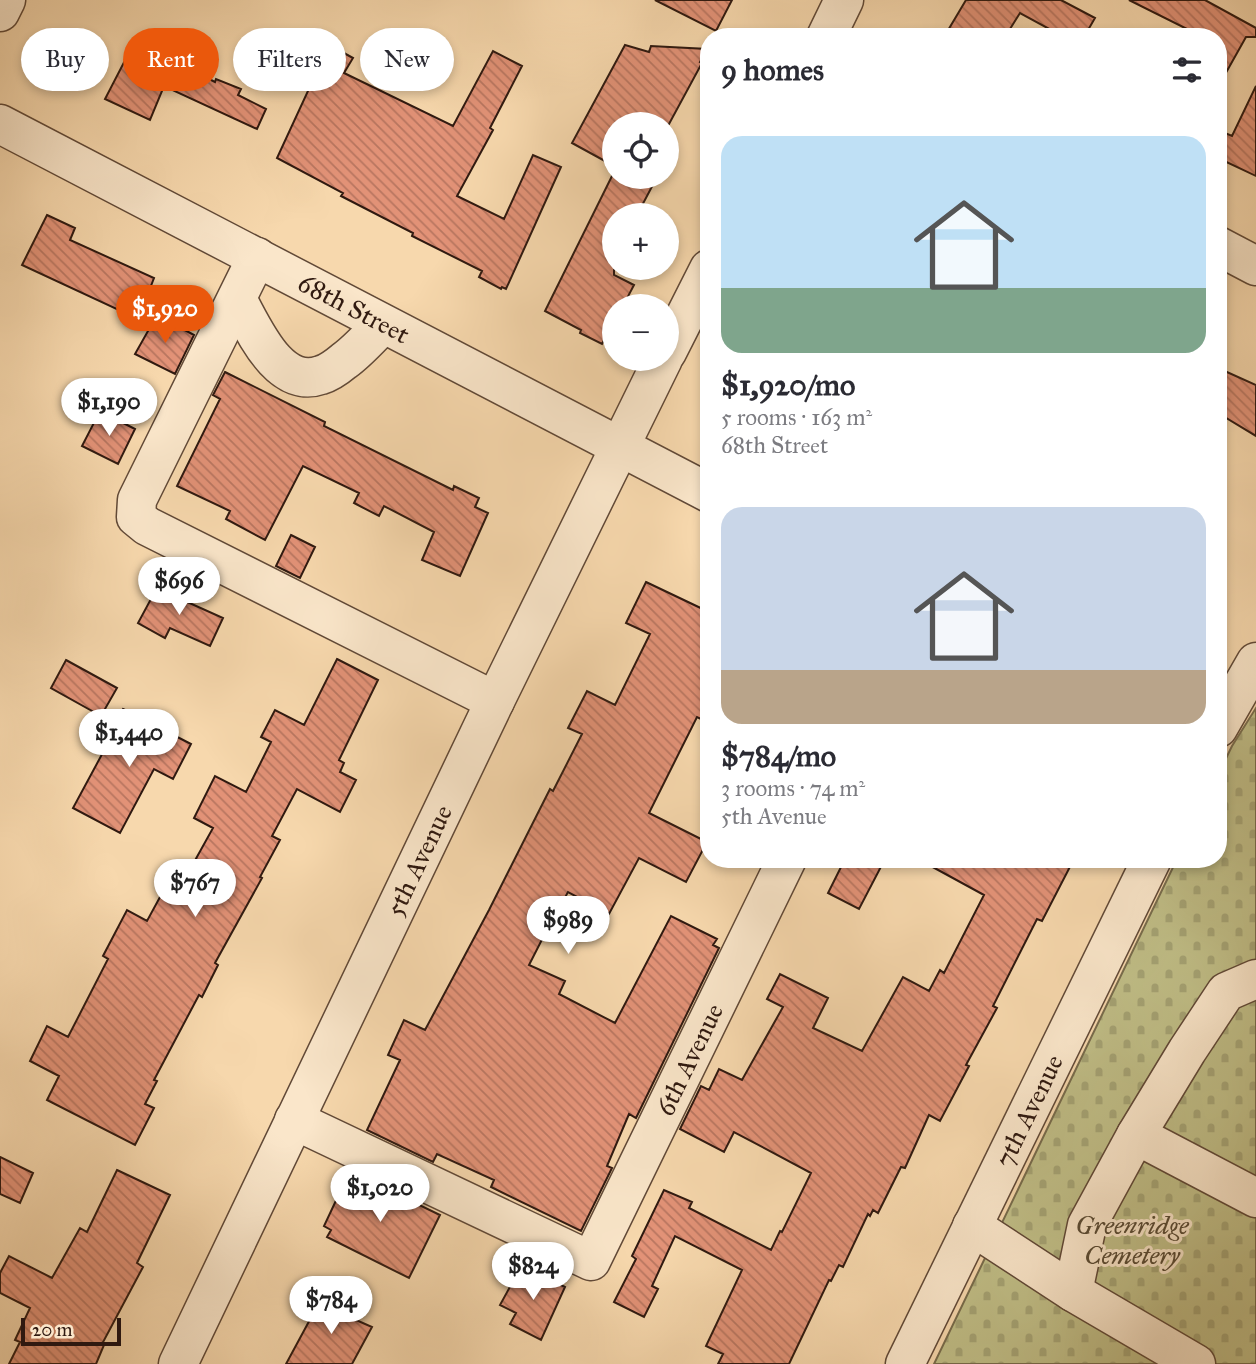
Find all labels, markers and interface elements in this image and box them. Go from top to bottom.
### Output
chip: Buy [21,28,109,91]
chip: Rent [123,28,219,91]
chip: Filters [233,28,346,91]
chip: New [360,28,454,91]
icon: filters [1168,51,1206,89]
text: 9 homes [721,52,824,88]
map controls [602,112,679,371]
button: locate [602,112,679,189]
icon: home [901,182,1027,308]
button: + [602,203,679,280]
street label: 68th Street [293,266,415,350]
pin: $1,920 [108,286,222,345]
text: $1,920 [132,294,198,322]
button: − [602,294,679,371]
text: $1,920/mo [721,367,855,403]
pin: $1,190 [52,378,166,438]
text: $1,190 [77,387,141,415]
text: 5 rooms · 163 m² [721,403,872,431]
text: 68th Street [721,431,828,459]
icon: home [901,553,1027,679]
pin: $696 [138,558,220,617]
text: $696 [154,566,204,594]
pin: $1,440 [72,710,186,769]
text: $1,440 [95,718,163,746]
text: $784/mo [721,738,836,774]
text: 3 rooms · 74 m² [721,774,865,802]
street label: 5th Avenue [378,800,459,921]
text: 5th Avenue [721,802,827,830]
pin: $767 [154,860,236,919]
text: $767 [170,868,220,896]
pin: $989 [527,897,609,956]
text: $989 [543,905,593,933]
street label: 6th Avenue [648,998,730,1121]
street label: 7th Avenue [988,1049,1070,1172]
pin: $1,020 [323,1164,437,1224]
text: $1,020 [347,1173,413,1201]
park label: Greenridge Cemetery [1075,1209,1190,1271]
pin: $824 [492,1242,574,1302]
text: $824 [508,1251,558,1279]
pin: $784 [290,1276,372,1336]
text: $784 [305,1285,357,1313]
scale bar [21,1315,121,1347]
text: 20 m [32,1318,73,1341]

